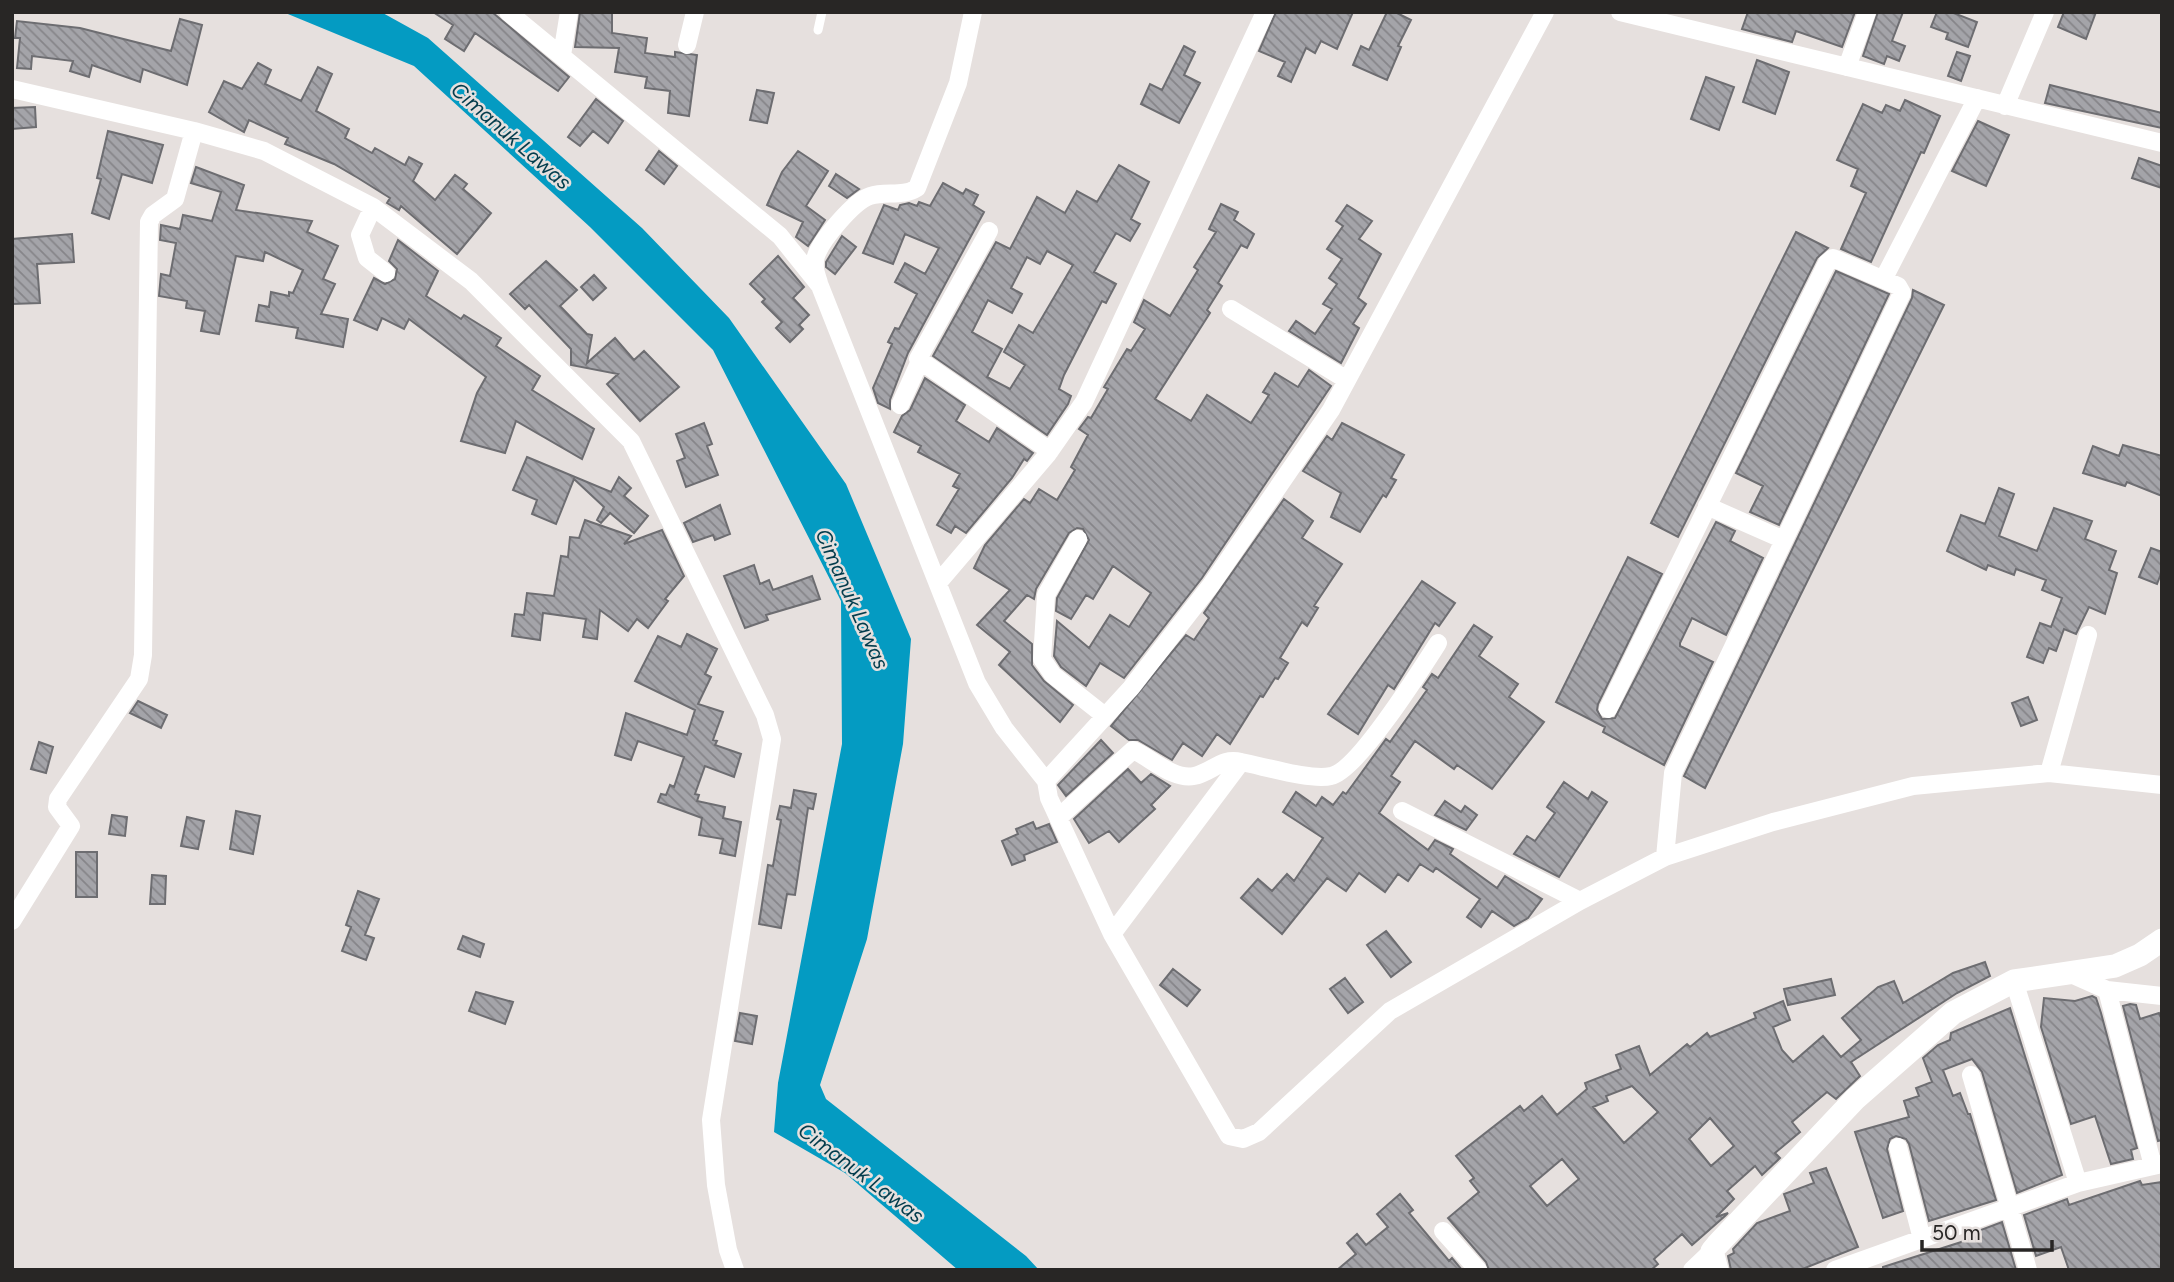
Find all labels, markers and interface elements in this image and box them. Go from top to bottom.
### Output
water label: Cimanuk Lawas [446,77,577,195]
water label: Cimanuk Lawas [810,525,895,673]
water label: Cimanuk Lawas [794,1117,929,1228]
scale bar [1922,1208,2052,1252]
text: 50 m [1932,1220,1981,1245]

